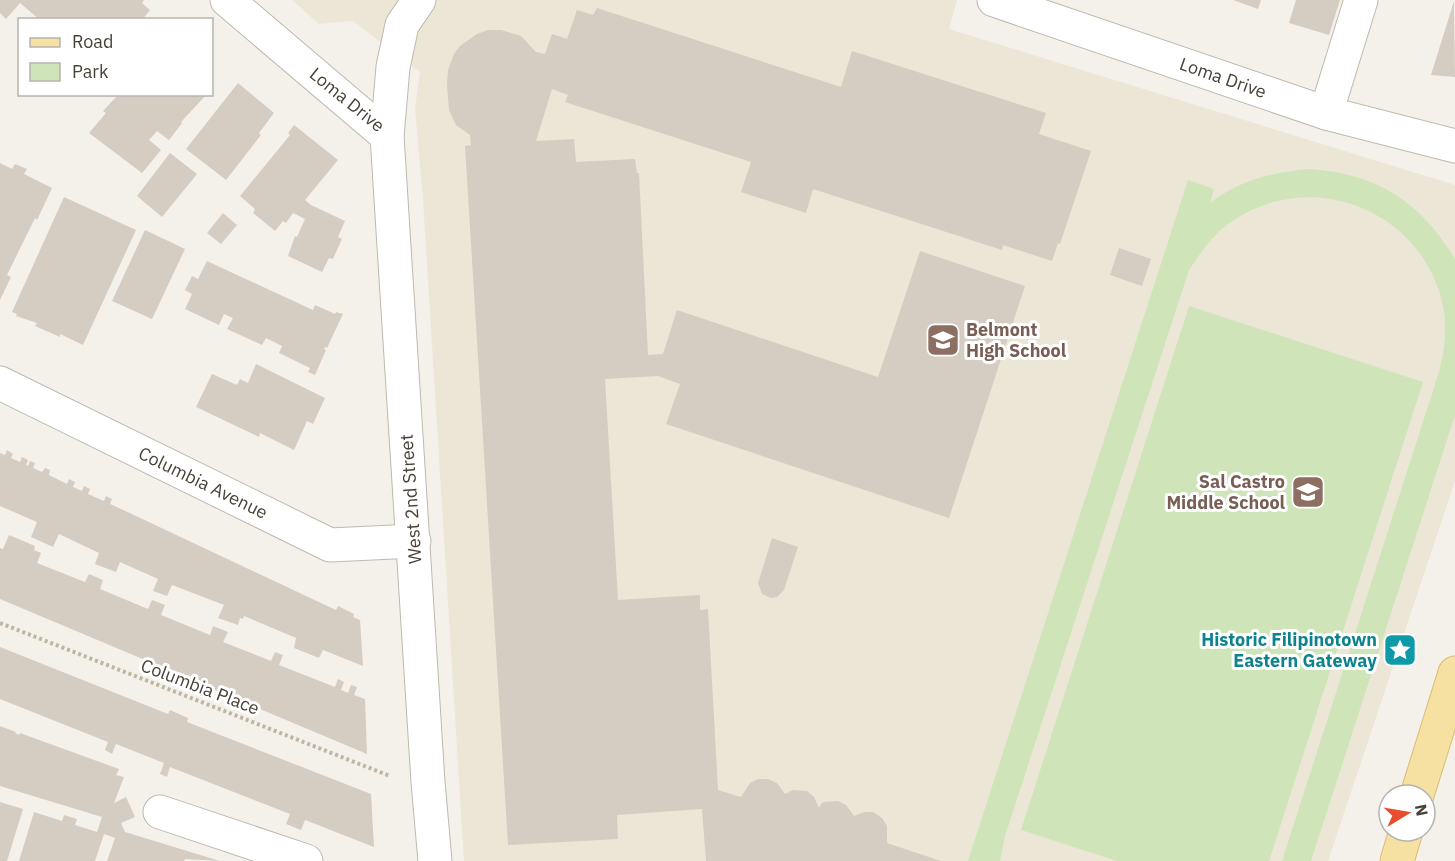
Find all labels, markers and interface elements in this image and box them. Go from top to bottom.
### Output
legend [18,18,213,96]
text: Road [72,30,113,53]
street label: Loma Drive [1177,52,1270,103]
text: Park [72,60,109,83]
street label: Loma Drive [305,62,390,137]
place label: Belmont High School [966,318,1067,362]
school or university icon: Belmont High School [925,322,961,358]
street label: West 2nd Street [394,433,427,565]
street label: Columbia Avenue [135,441,272,524]
place label: Sal Castro Middle School [1166,470,1286,514]
school or university icon: Sal Castro Middle School [1290,474,1326,510]
place label: Historic Filipinotown Eastern Gateway [1201,628,1377,672]
place icon: Historic Filipinotown Eastern Gateway [1382,632,1418,668]
street label: Columbia Place [138,653,263,720]
north arrow [1377,783,1437,843]
text: N [1411,803,1433,818]

